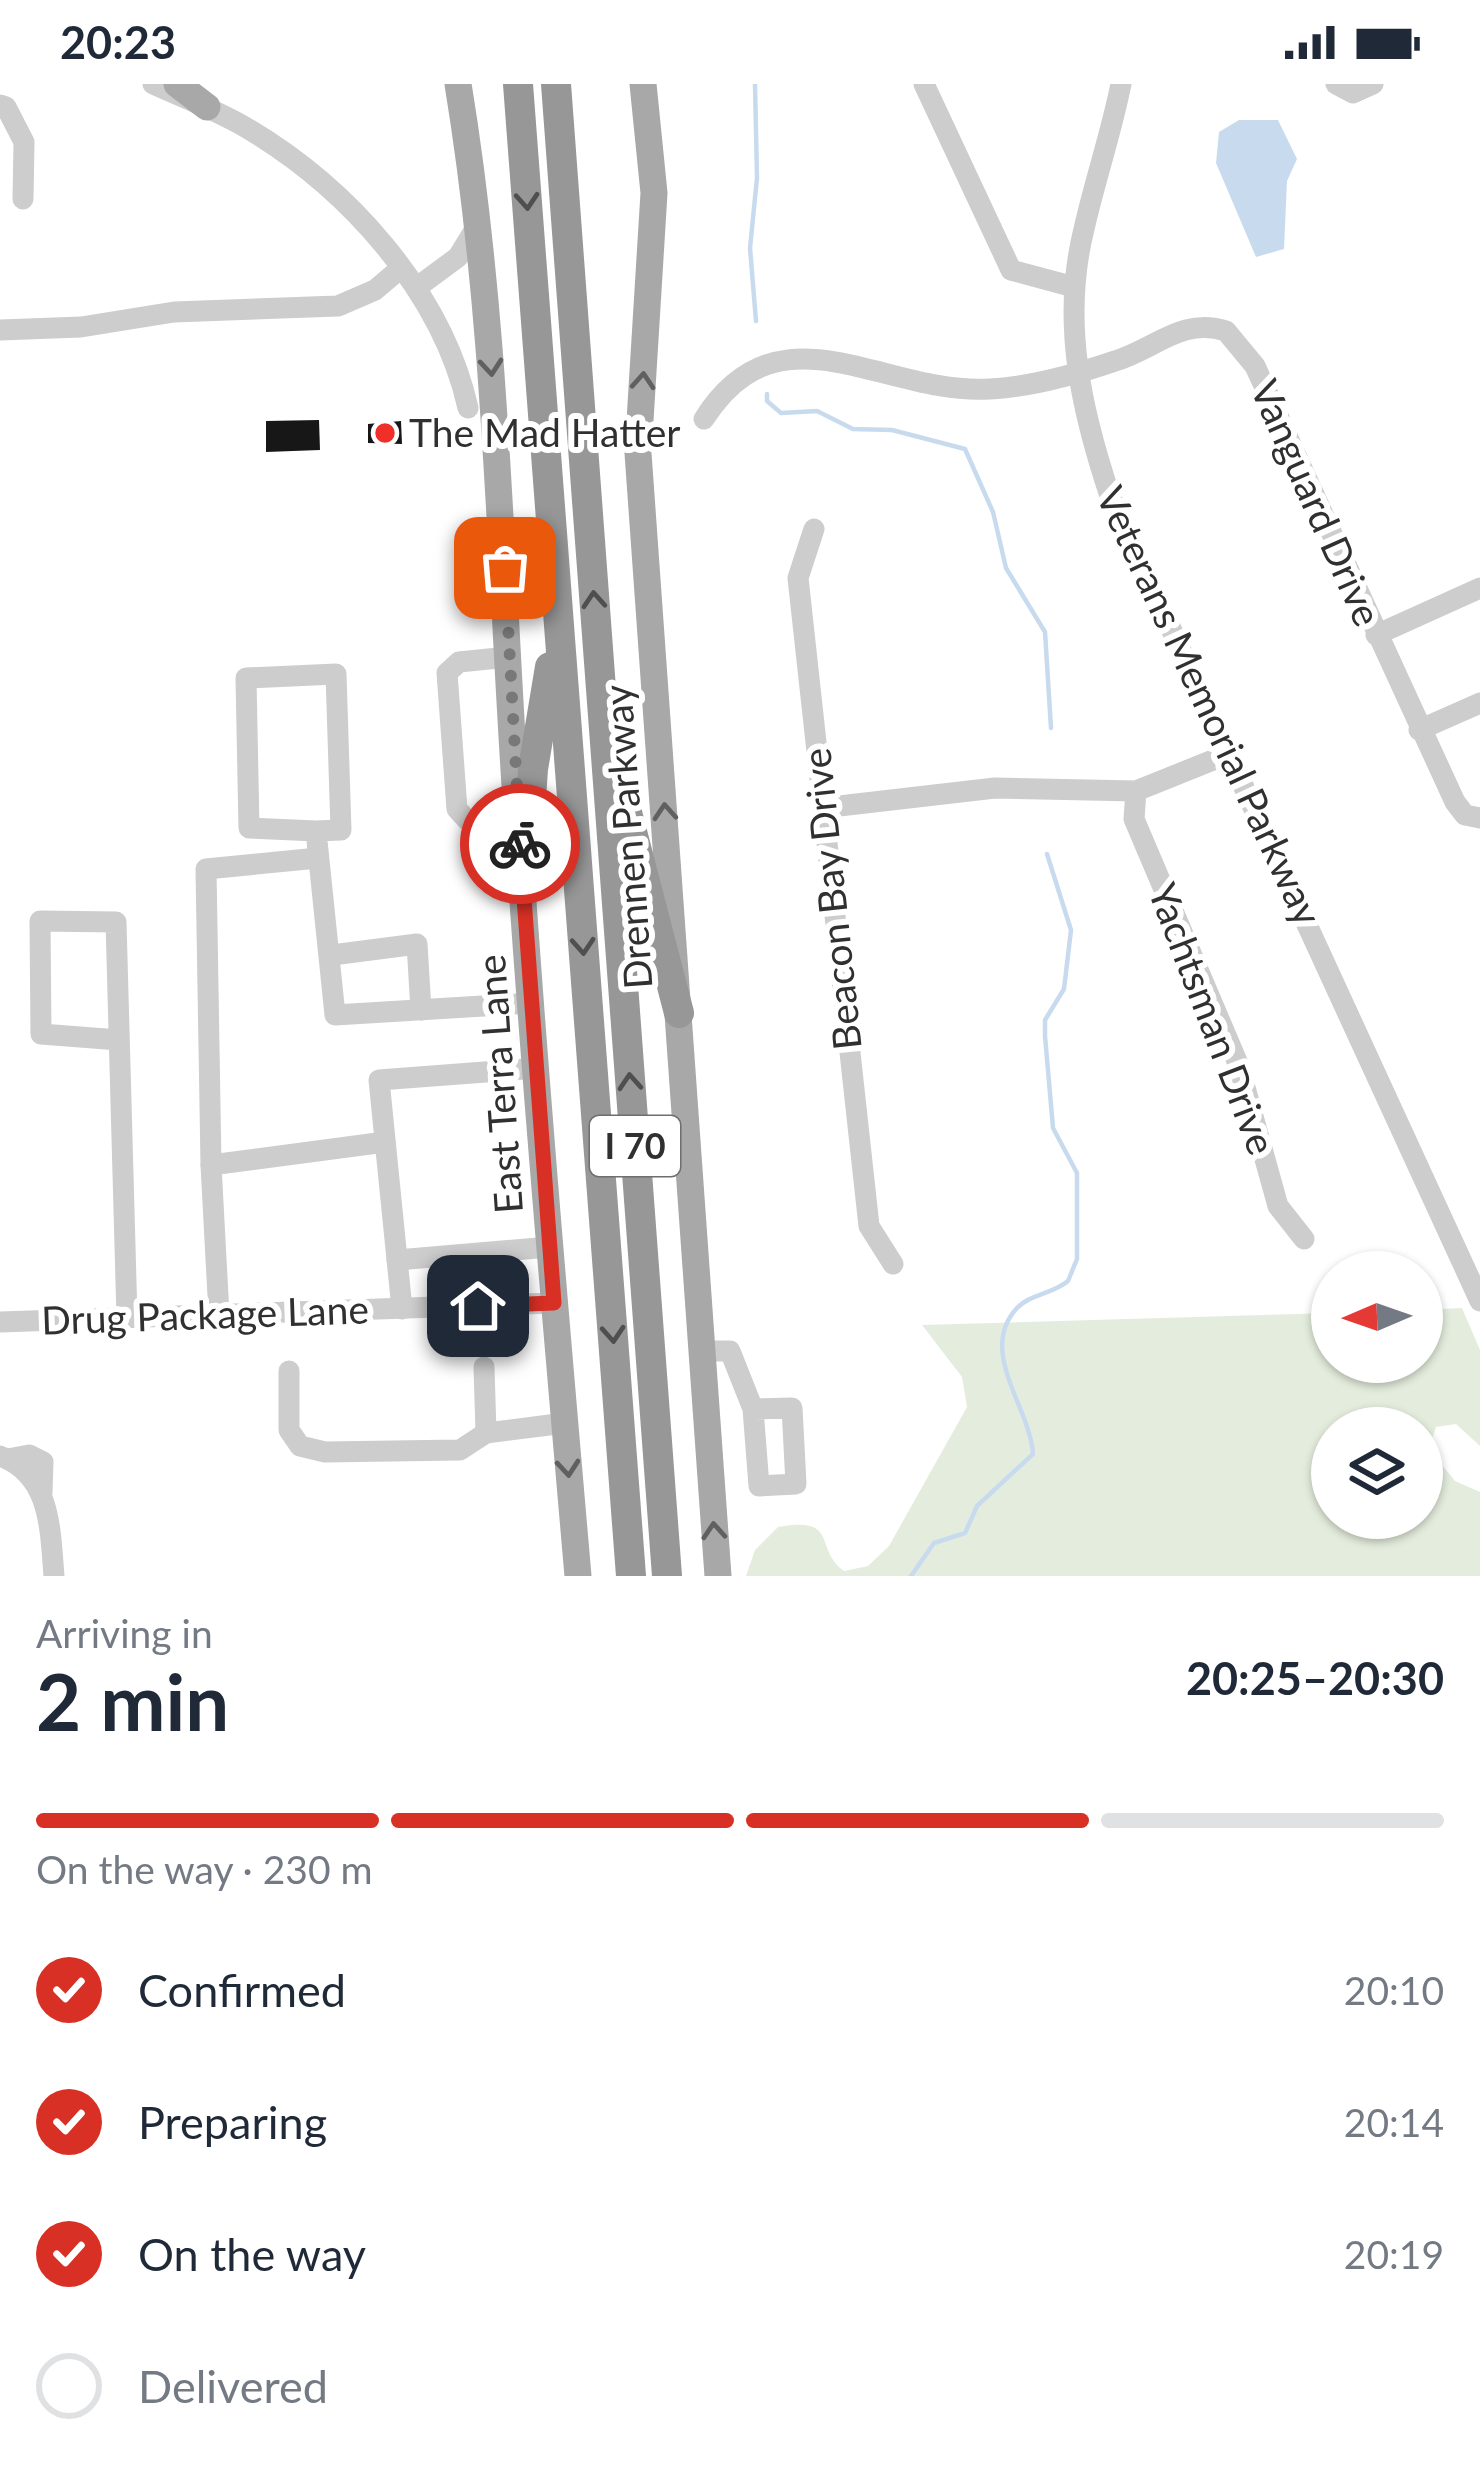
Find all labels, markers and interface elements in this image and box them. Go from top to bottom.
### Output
text: 20:23 [60,15,176,69]
one-way arrow [514,192,540,211]
one-way arrow [478,358,503,377]
one-way arrow [630,372,656,391]
street label: Vanguard Drive [1242,373,1392,633]
place label: The Mad Hatter [409,409,681,455]
marker: The Mad Hatter [372,420,398,446]
street label: Veterans Memorial Parkway [1088,479,1332,932]
pin [454,517,556,619]
icon: bag [472,535,538,601]
one-way arrow [582,590,608,609]
street label: Drennen Parkway [593,683,661,991]
street label: Beacon Bay Drive [792,746,870,1052]
courier [460,784,580,904]
one-way arrow [652,802,678,821]
icon: bike [487,811,553,877]
street label: Yachtsman Drive [1140,877,1286,1161]
one-way arrow [570,936,596,955]
street label: East Terra Lane [467,953,531,1215]
one-way arrow [618,1072,644,1091]
road number: I 70 [590,1116,680,1176]
north arrow [1311,1251,1443,1383]
map controls [1311,1251,1443,1539]
pin [427,1255,529,1357]
icon: home [445,1273,511,1339]
street label: Drug Package Lane [40,1285,370,1343]
one-way arrow [600,1325,626,1344]
button: layers [1311,1407,1443,1539]
one-way arrow [555,1459,581,1478]
one-way arrow [702,1521,728,1540]
text: Arriving in [36,1610,213,1656]
text: 20:25–20:30 [1186,1651,1444,1705]
text: 2 min [36,1654,229,1748]
text: On the way · 230 m [36,1846,373,1892]
icon: check [36,1957,102,2023]
text: Confirmed [138,1963,346,2017]
text: 20:10 [1344,1967,1444,2013]
icon: check [36,2089,102,2155]
text: Preparing [138,2095,327,2149]
text: 20:14 [1344,2099,1444,2145]
icon: check [36,2221,102,2287]
text: On the way [138,2227,366,2281]
text: 20:19 [1344,2231,1444,2277]
text: Delivered [138,2359,328,2413]

